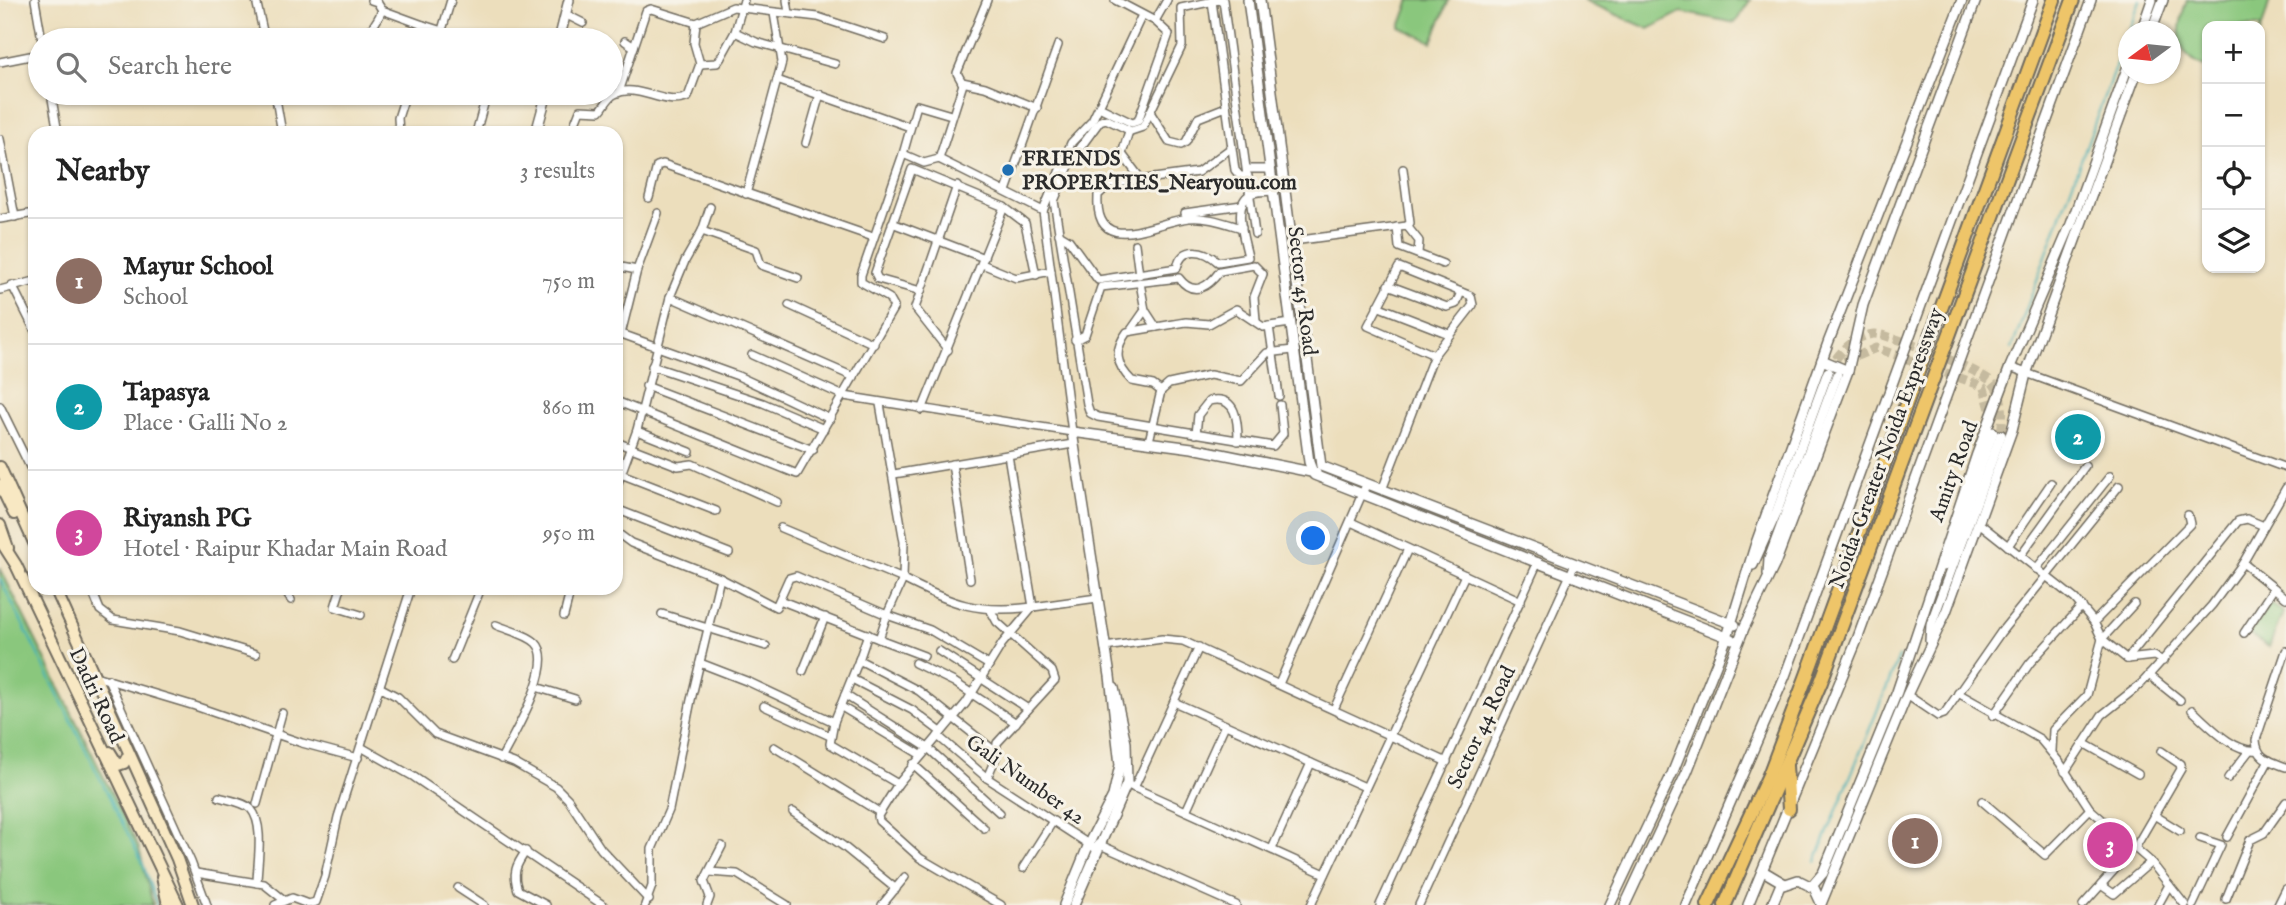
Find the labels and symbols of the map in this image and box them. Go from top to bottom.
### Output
north arrow [2118,21,2181,84]
place label: FRIENDS PROPERTIES_Nearyouu.com [1022,146,1298,197]
marker: FRIENDS PROPERTIES_Nearyouu.com [1000,162,1016,178]
street label: Sector 45 Road [1280,225,1323,358]
street label: Noida-Greater Noida Expressway [1824,304,1951,593]
pin: 2 [2055,411,2101,463]
street label: Amity Road [1923,417,1985,527]
your location [1296,521,1330,555]
street label: Dadri Road [62,643,130,749]
street label: Sector 44 Road [1442,661,1523,794]
street label: Gali Number 42 [960,729,1090,831]
pin: 1 [1892,815,1938,867]
pin: 3 [2087,819,2133,871]

